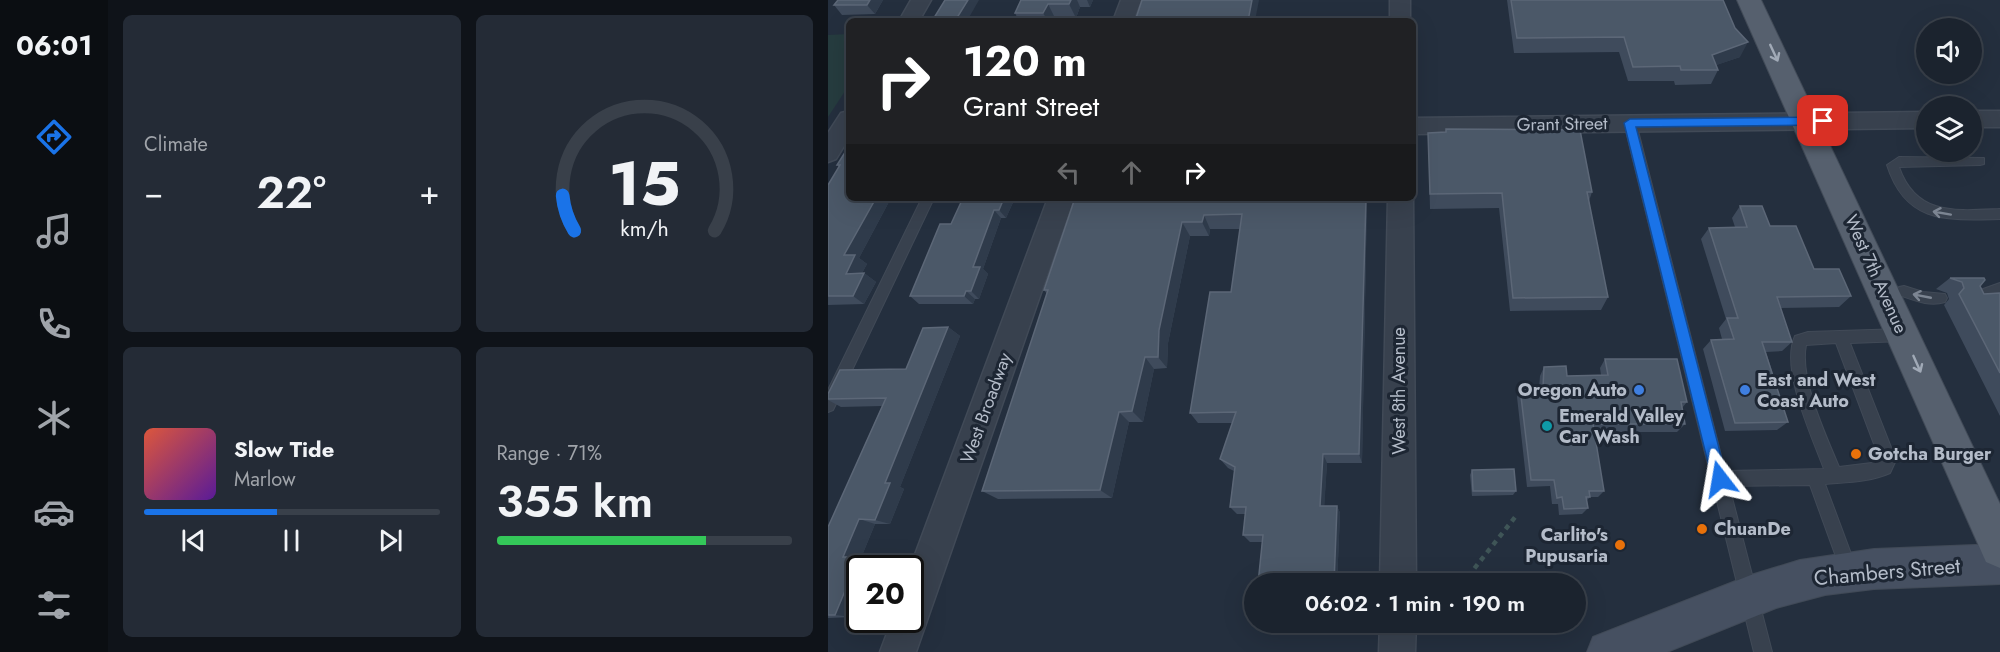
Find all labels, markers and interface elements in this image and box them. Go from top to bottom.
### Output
map controls [1916,18,1982,162]
button: sound [1916,18,1982,84]
text: 06:01 [16,26,92,65]
text: 120 m [963,31,1087,92]
icon: right [864,42,942,120]
one-way arrow [1769,44,1780,62]
text: Grant Street [963,87,1099,126]
pin [1797,95,1848,146]
button: layers [1916,96,1982,162]
icon: arrive [1806,104,1839,137]
street label: Grant Street [1516,110,1608,138]
icon: directions [33,116,75,158]
text: Climate [144,130,208,159]
text: 15 [608,138,680,228]
icon: left [1052,156,1085,189]
icon: ahead [1115,156,1148,189]
icon: right [1178,156,1211,189]
text: 22° [256,160,326,225]
text: − [144,169,163,216]
text: + [419,169,440,216]
one-way arrow [1932,207,1952,218]
icon: music [33,210,75,252]
street label: West 7th Avenue [1838,211,1914,337]
text: km/h [620,213,668,244]
one-way arrow [1913,290,1932,301]
icon: phone [33,303,75,345]
street label: West 8th Avenue [1386,327,1412,455]
street label: West Broadway [954,349,1018,467]
one-way arrow [1912,355,1923,373]
place label: East and West Coast Auto [1757,367,1876,414]
place label: Oregon Auto [1518,377,1627,403]
marker: Oregon Auto [1632,383,1646,397]
marker: East and West Coast Auto [1738,383,1752,397]
icon: climate [33,397,75,439]
place label: Emerald Valley Car Wash [1559,403,1684,450]
marker: Emerald Valley Car Wash [1540,419,1554,433]
text: Slow Tide [234,433,334,465]
text: Range · 71% [497,439,602,468]
place label: Gotcha Burger [1868,441,1992,467]
position arrow [1688,447,1752,511]
marker: Gotcha Burger [1849,447,1863,461]
text: Marlow [234,465,296,494]
text: 355 km [497,469,653,534]
icon: car [33,491,75,533]
place label: ChuanDe [1714,516,1791,542]
place label: Carlito's Pupusaria [1525,522,1608,569]
marker: ChuanDe [1695,522,1709,536]
icon: previous [177,524,210,557]
icon: pause [275,524,308,557]
icon: next [374,524,407,557]
marker: Carlito's Pupusaria [1613,538,1627,552]
street label: Chambers Street [1813,551,1961,593]
speed limit sign: 20 [846,555,924,633]
icon: filters [33,584,75,626]
text: 06:02 · 1 min · 190 m [1305,587,1525,619]

